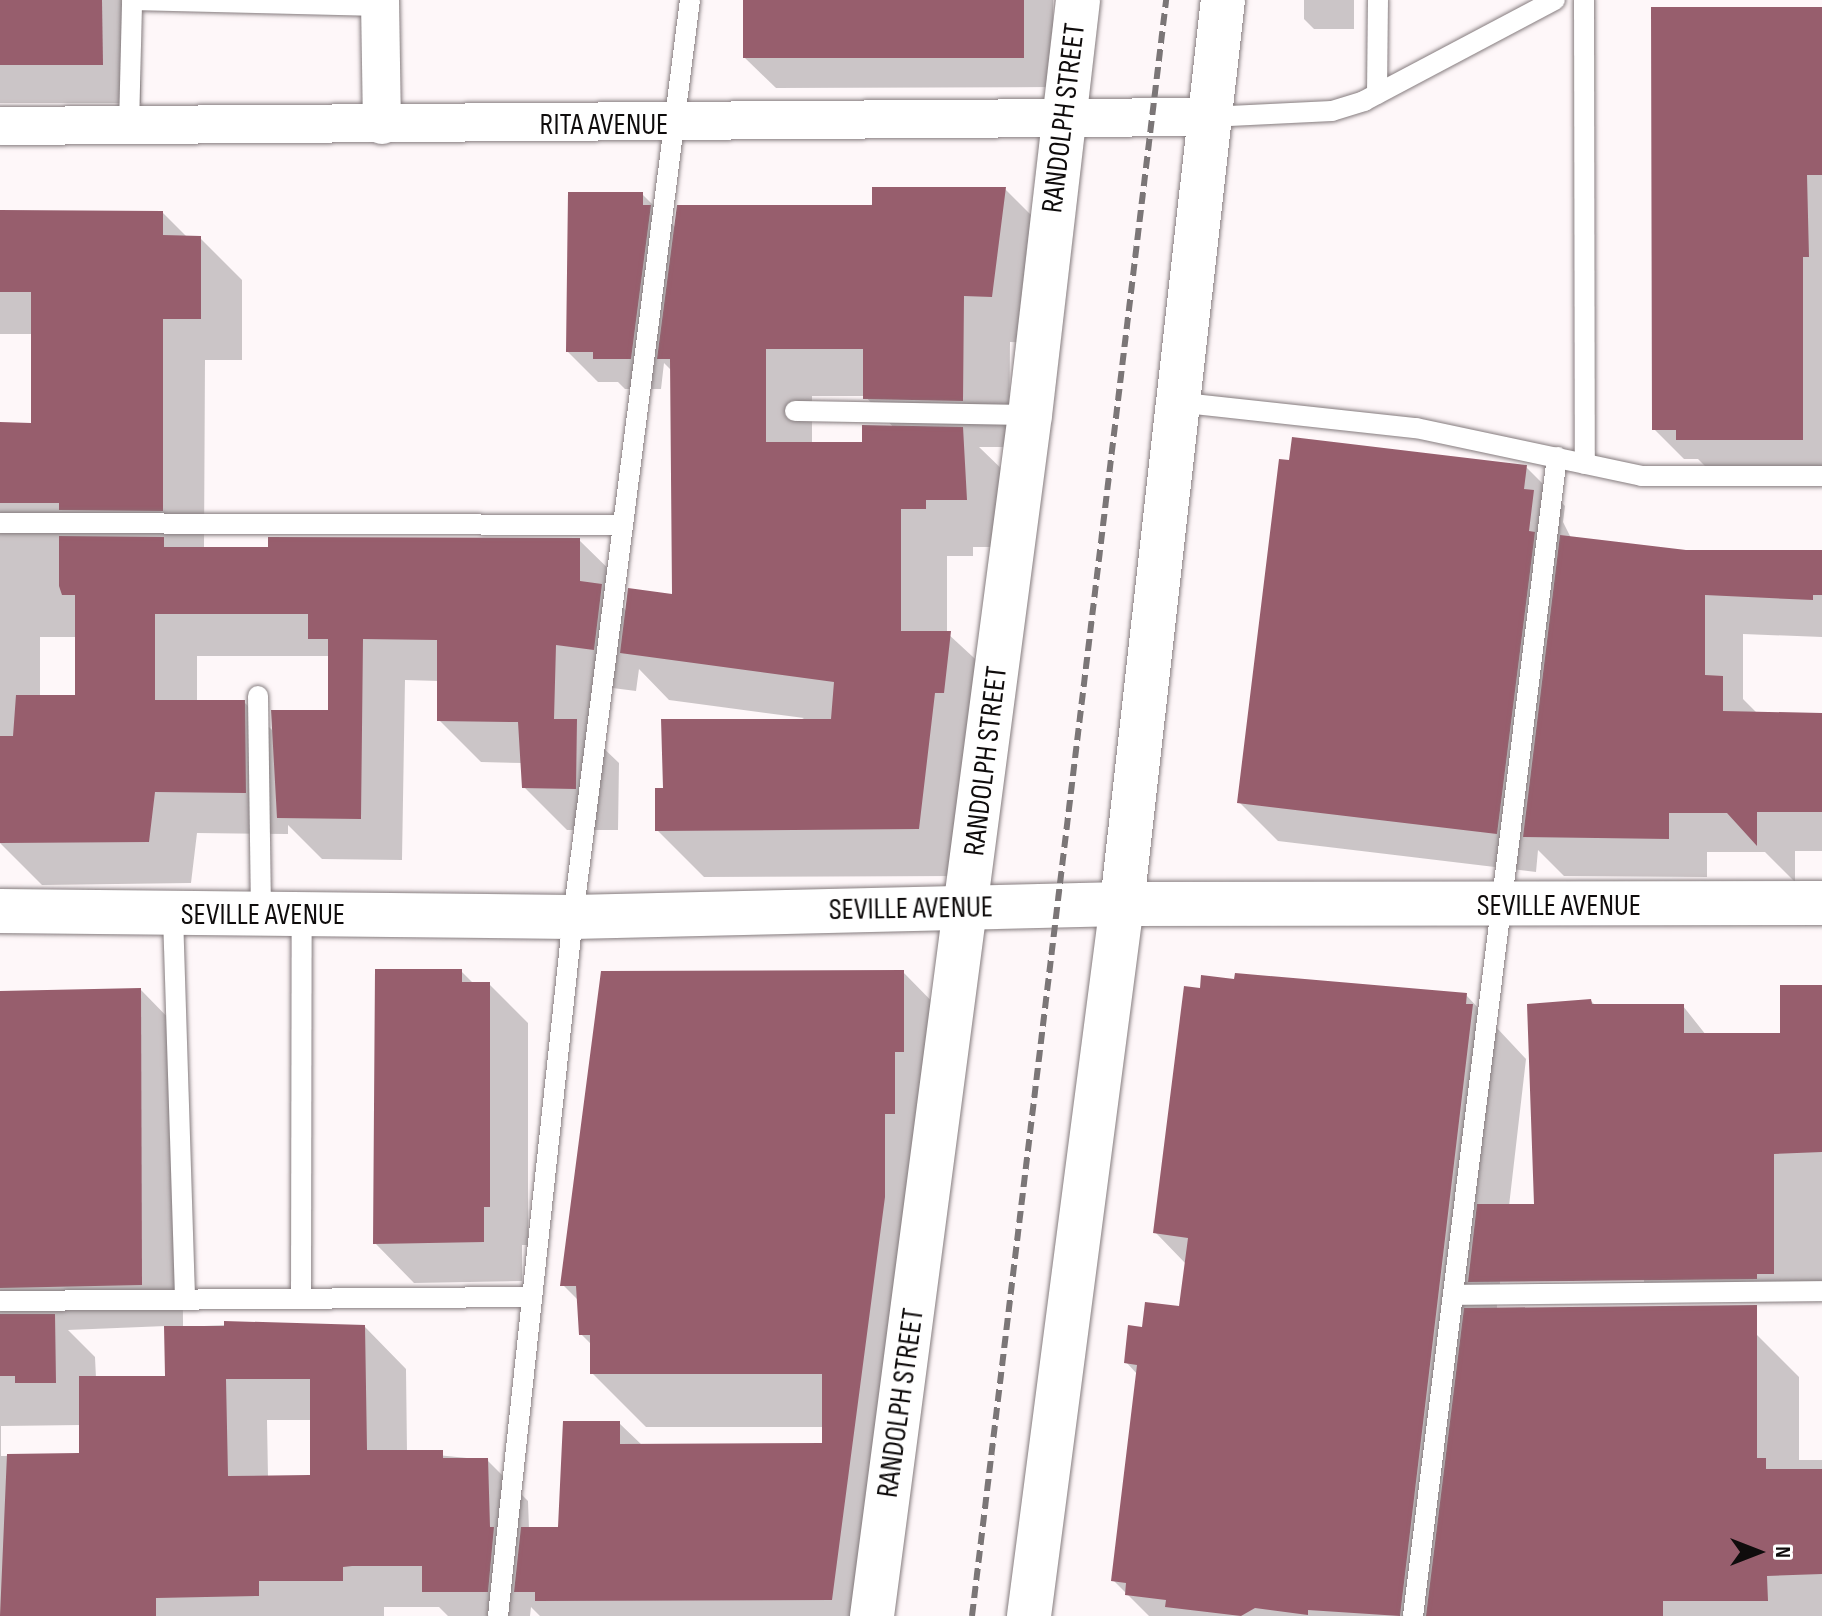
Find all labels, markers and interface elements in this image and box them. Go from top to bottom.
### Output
street label: RANDOLPH STREET [1035,21,1093,215]
street label: RITA AVENUE [540,107,668,143]
street label: RANDOLPH STREET [957,664,1015,858]
street label: SEVILLE AVENUE [1477,888,1641,924]
street label: SEVILLE AVENUE [828,890,994,928]
street label: SEVILLE AVENUE [181,897,345,933]
street label: RANDOLPH STREET [870,1306,932,1500]
north arrow [1718,1512,1798,1592]
text: N [1769,1546,1796,1558]

